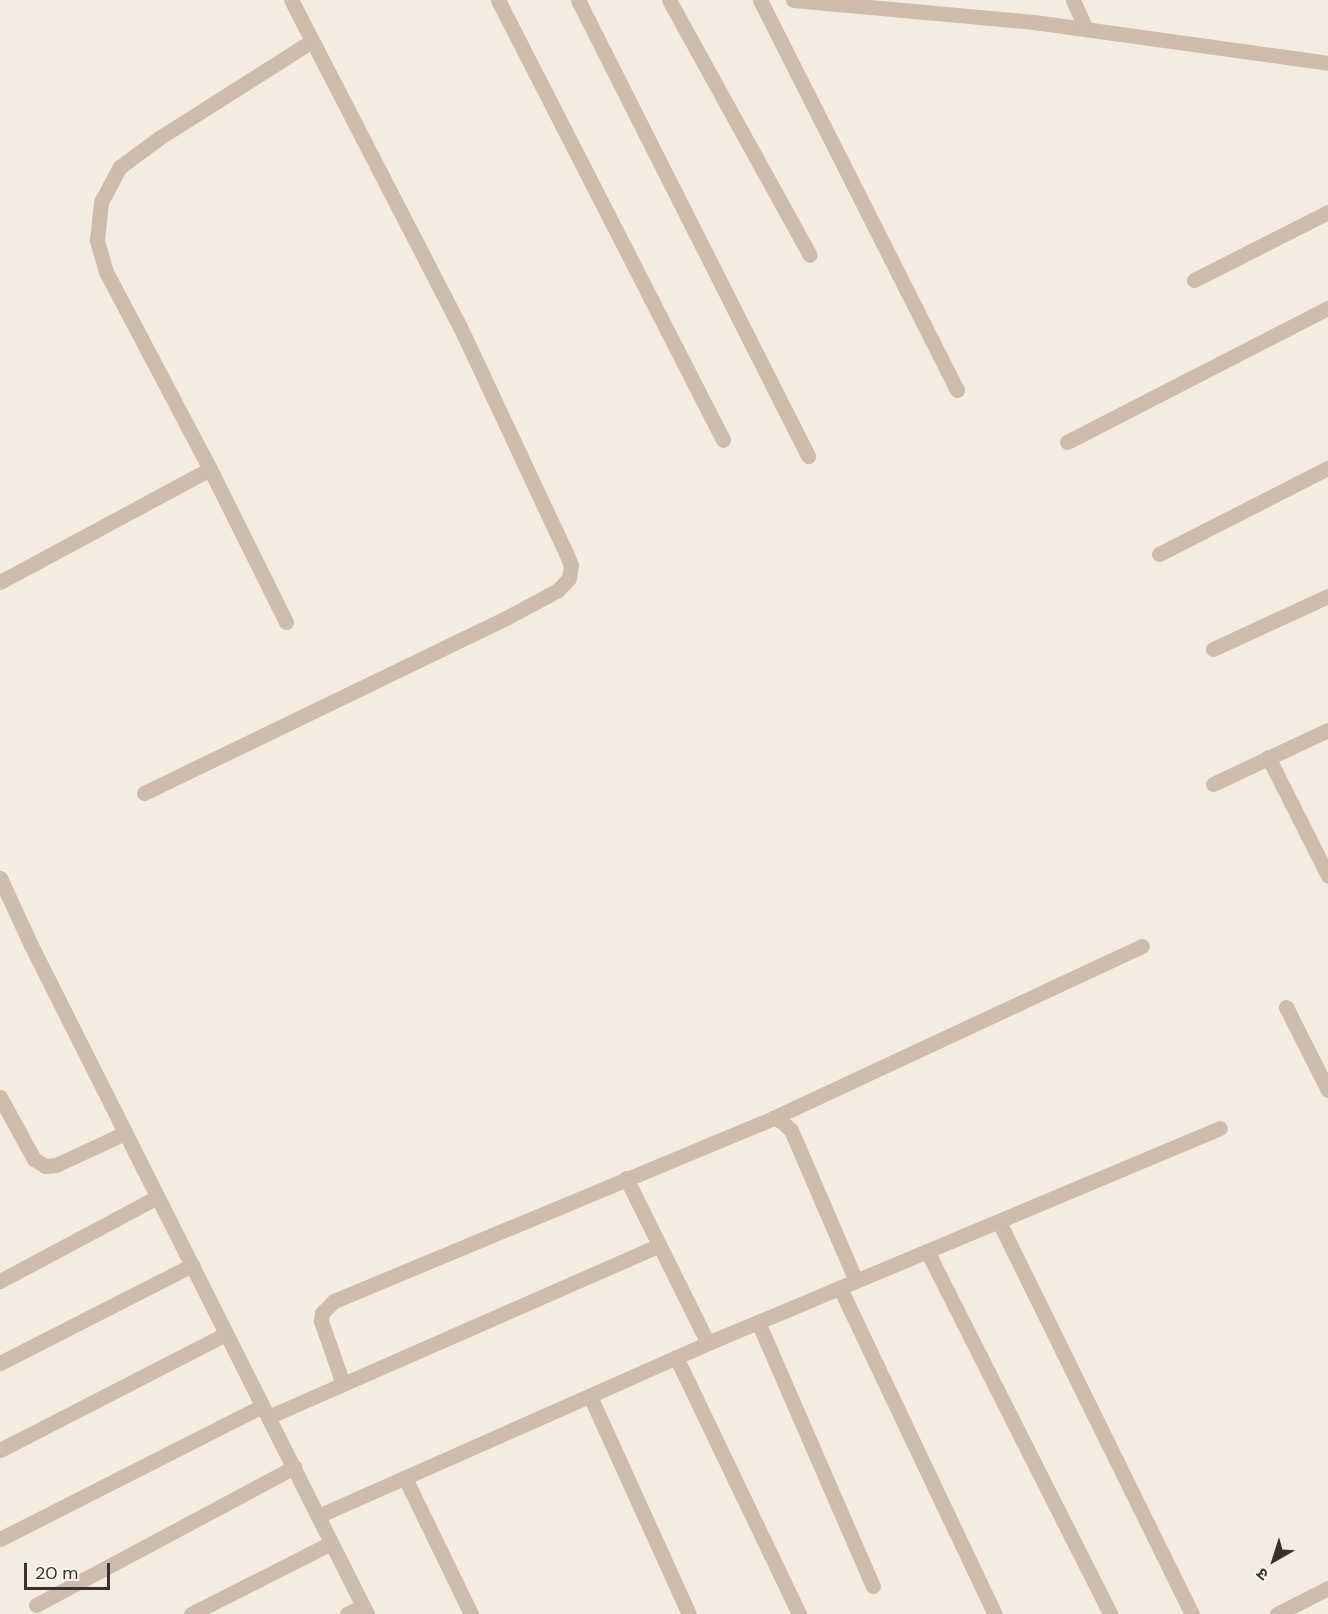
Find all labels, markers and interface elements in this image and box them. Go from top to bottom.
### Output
north arrow [1244,1530,1304,1590]
scale bar [27,1551,112,1589]
text: 20 m [35,1561,78,1585]
text: उ [1252,1563,1273,1585]

